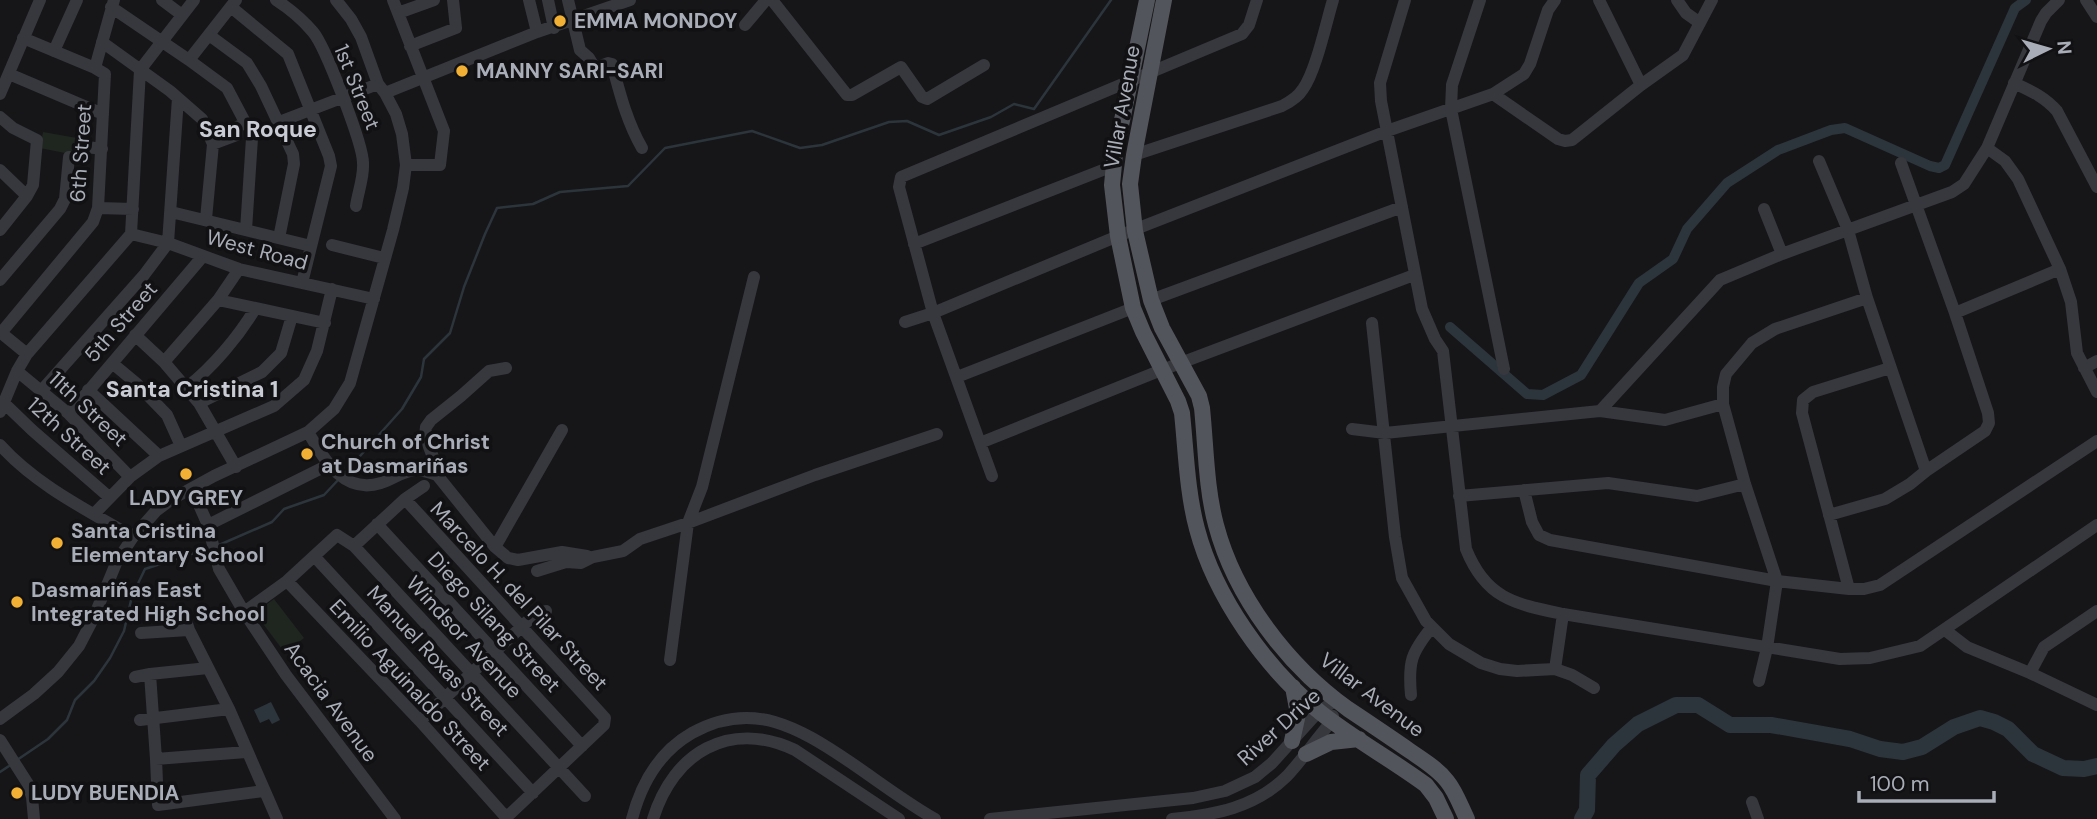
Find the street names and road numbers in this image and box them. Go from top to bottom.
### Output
street label: 1st Street [327,40,387,134]
street label: Villar Avenue [1097,43,1147,171]
street label: 6th Street [64,103,98,203]
street label: West Road [203,223,311,277]
street label: 5th Street [78,276,164,368]
street label: 11th Street [42,365,134,453]
street label: 12th Street [21,391,117,481]
street label: Marcelo H. del Pilar Street [424,495,614,697]
street label: Diego Silang Street [421,546,567,698]
street label: Windsor Avenue [400,570,528,704]
street label: Manuel Roxas Street [361,580,515,742]
street label: Emilio Aguinaldo Street [323,593,497,777]
street label: Acacia Avenue [278,636,384,768]
street label: Villar Avenue [1314,646,1430,744]
street label: River Drive [1231,682,1327,772]

